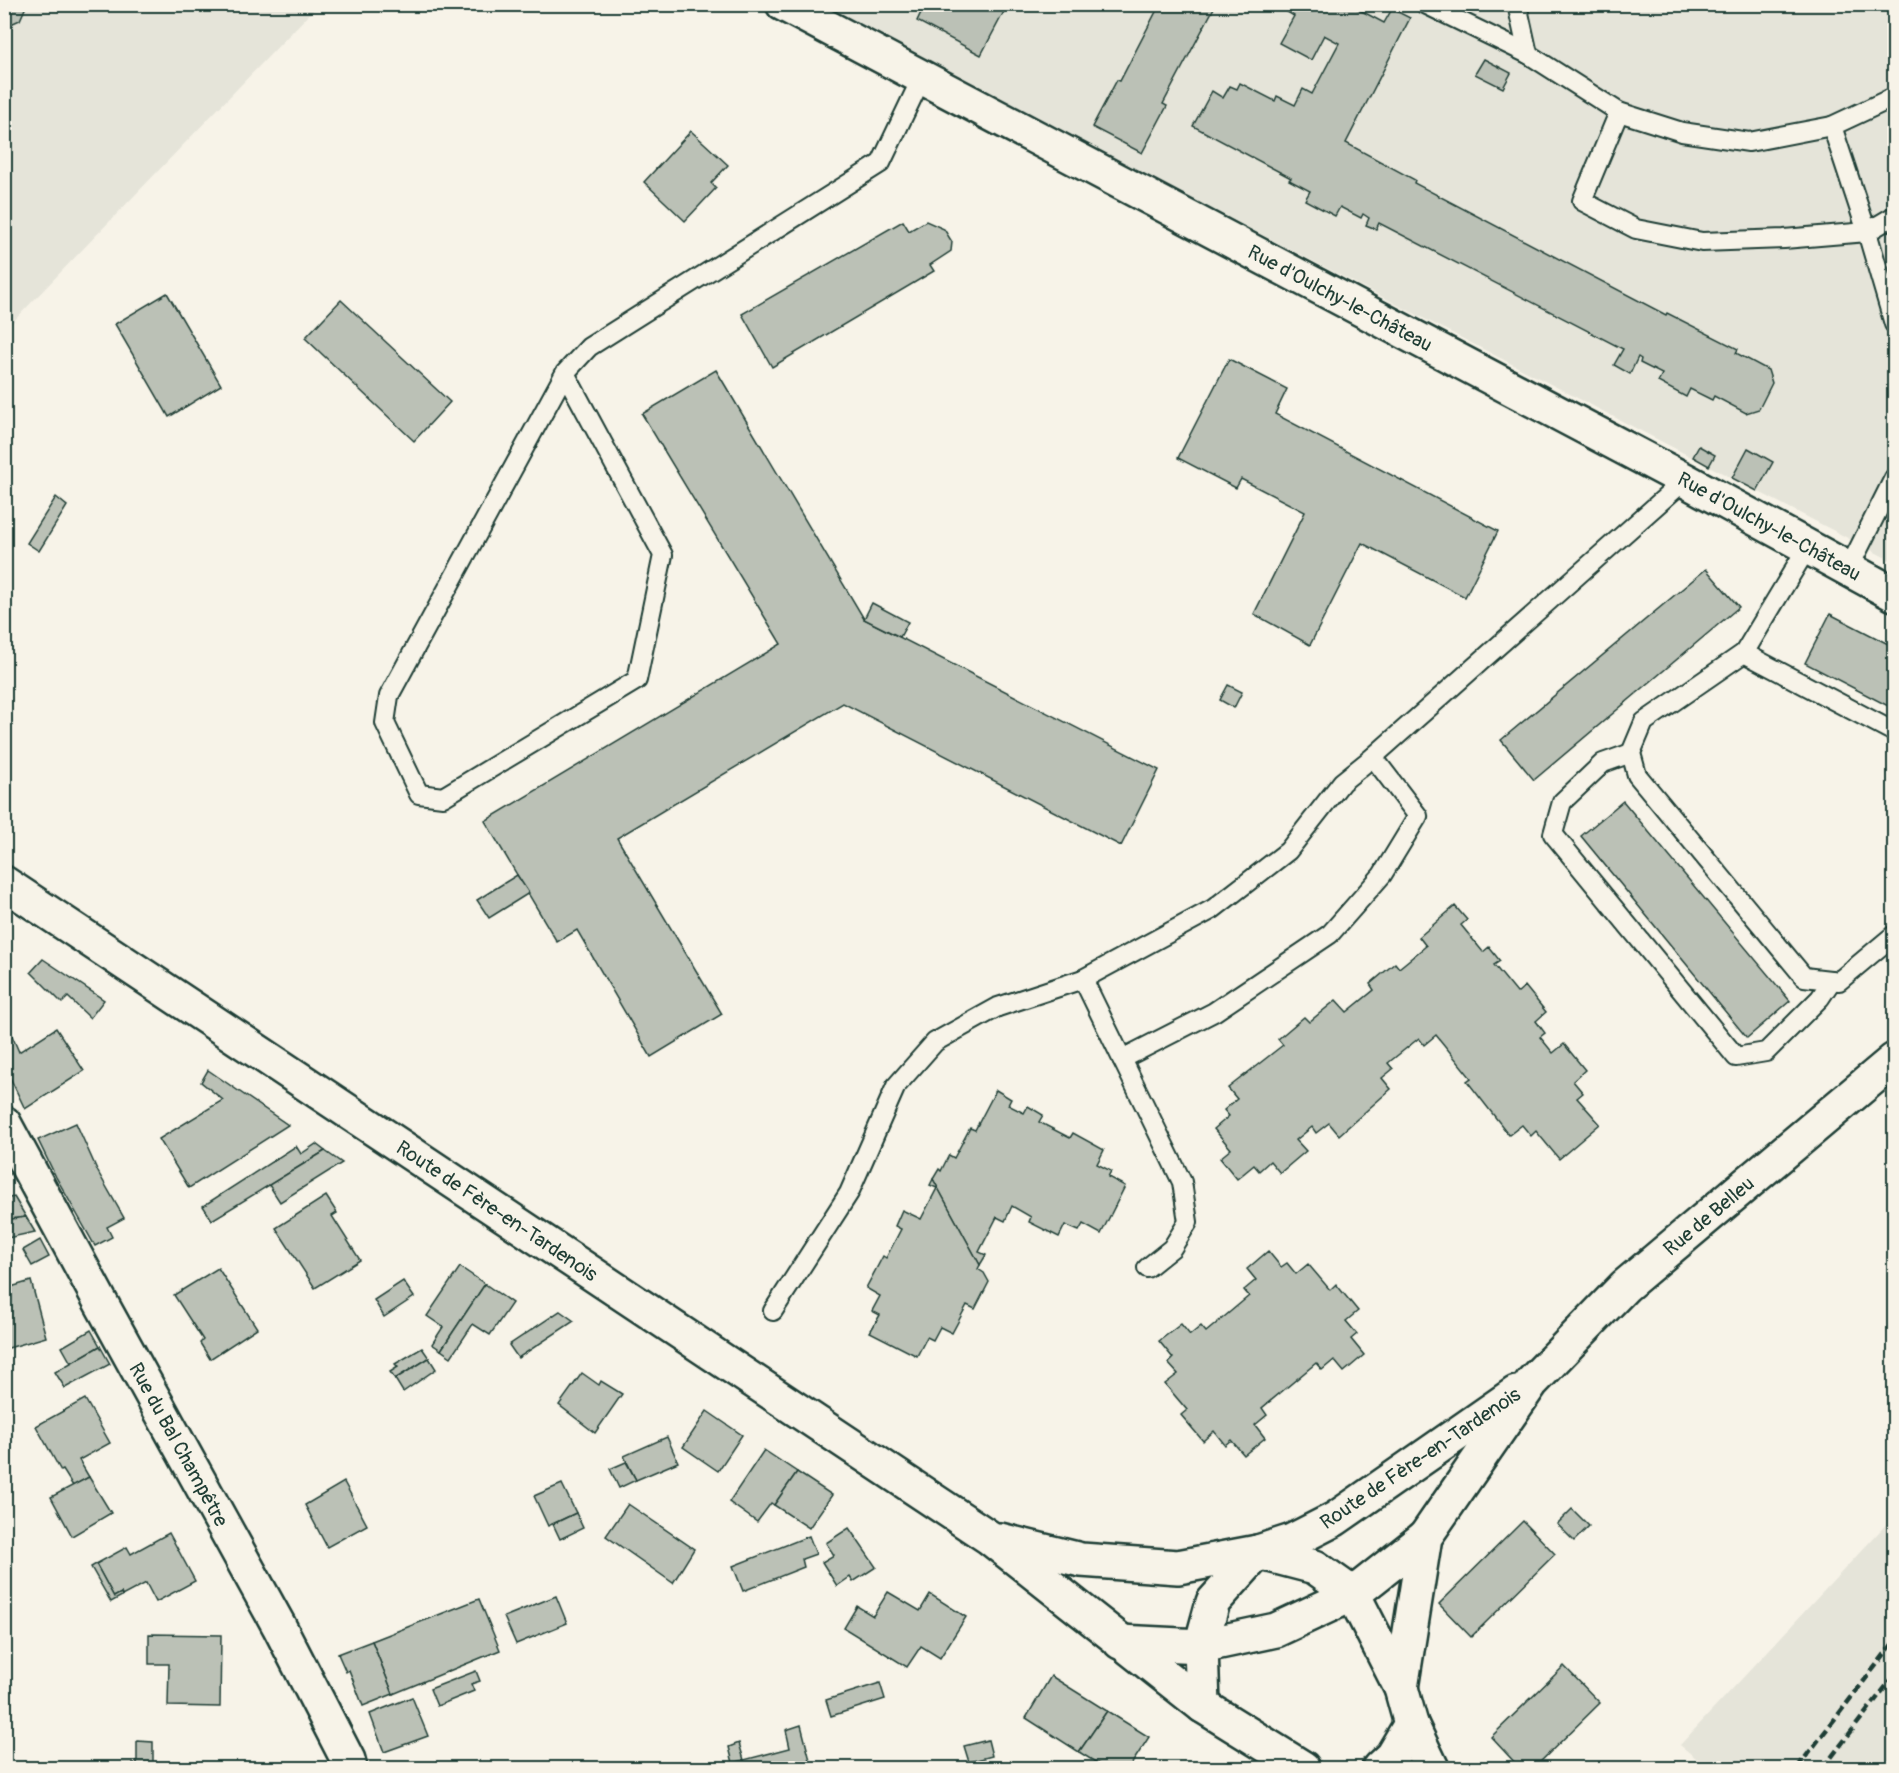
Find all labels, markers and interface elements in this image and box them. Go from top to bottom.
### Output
street label: Rue d'Oulchy-le-Château [1243,240,1436,357]
street label: Rue d'Oulchy-le-Château [1673,466,1865,587]
street label: Route de Fère-en-Tardenois [391,1135,602,1287]
street label: Rue de Belleu [1658,1171,1759,1261]
street label: Rue du Bal Champêtre [123,1358,234,1531]
street label: Route de Fère-en-Tardenois [1315,1382,1525,1535]

